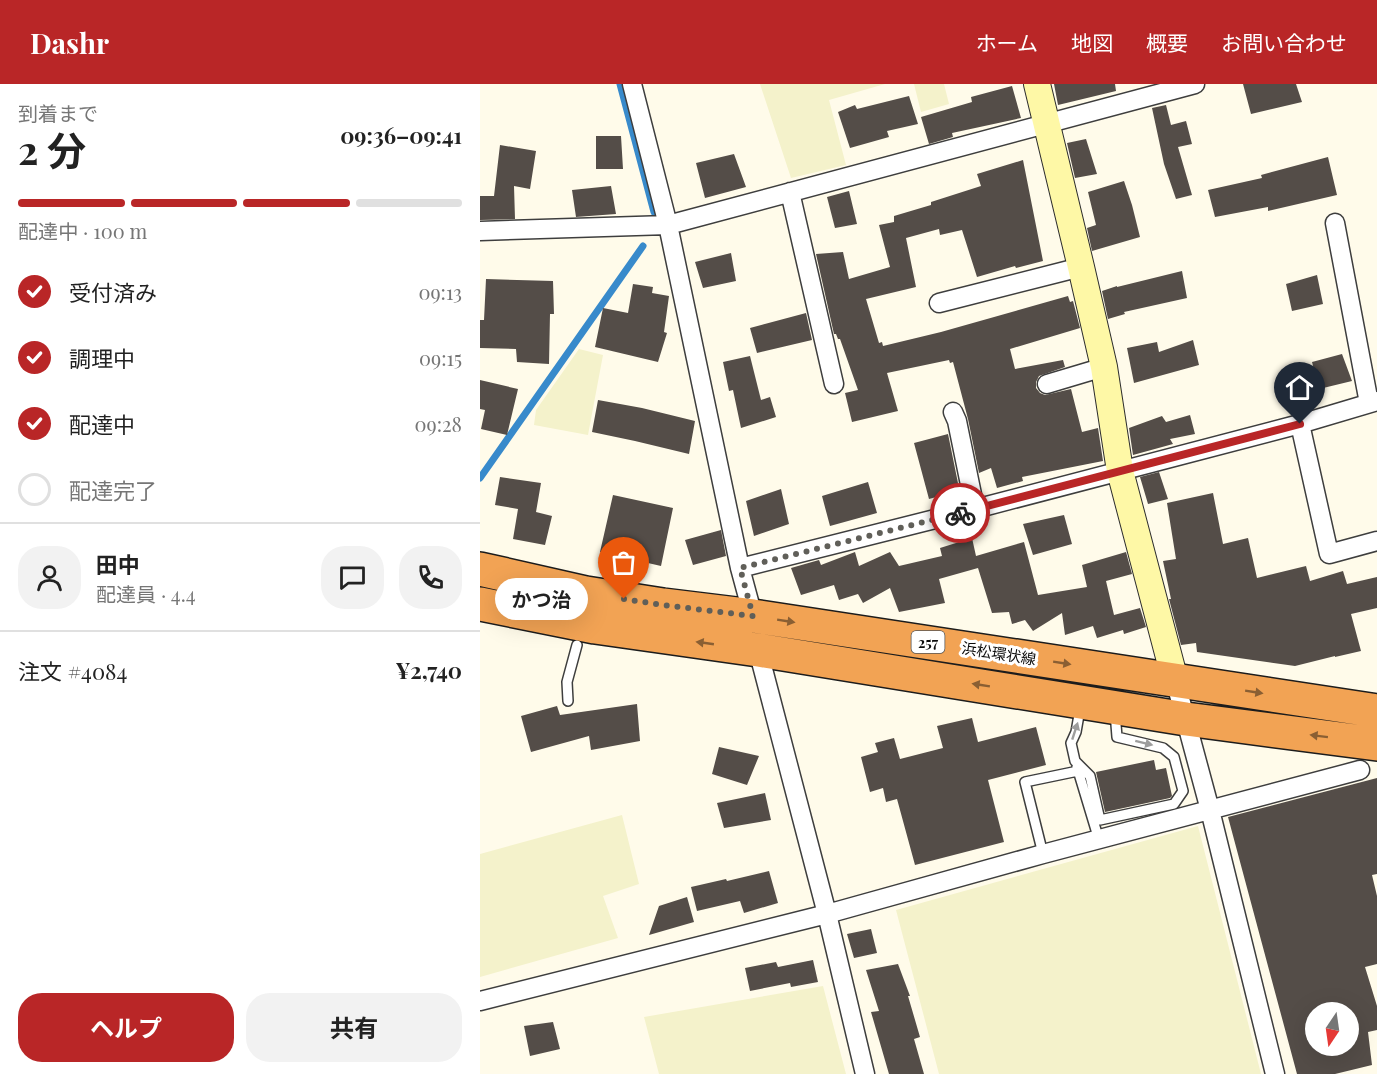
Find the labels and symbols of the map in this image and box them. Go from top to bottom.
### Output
pin [1274,362,1325,424]
courier [930,483,990,543]
pin [598,537,649,599]
callout: かつ治 [495,578,588,620]
one-way arrow [776,616,795,625]
road number: 257 [912,631,944,653]
street label: 浜松環状線 [960,637,1038,669]
one-way arrow [696,638,715,647]
one-way arrow [1052,658,1071,667]
one-way arrow [971,681,990,690]
one-way arrow [1245,688,1264,697]
one-way arrow [1071,722,1080,740]
one-way arrow [1309,731,1328,741]
one-way arrow [1135,739,1153,749]
north arrow [1305,1002,1359,1056]

